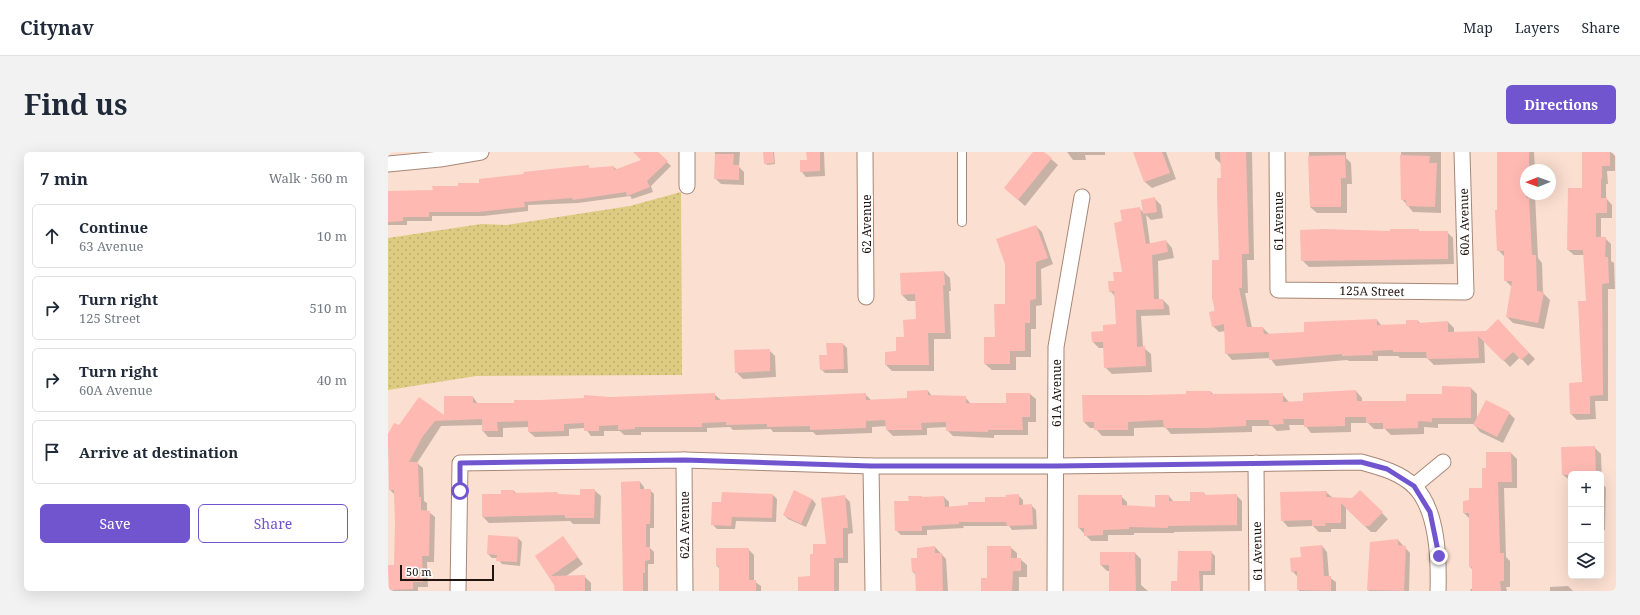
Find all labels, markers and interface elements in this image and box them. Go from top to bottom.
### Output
text: Citynav [20,15,94,41]
text: Map [1463,18,1493,37]
text: Layers [1515,18,1560,37]
text: Share [1582,18,1620,37]
text: Find us [24,85,128,123]
button: Directions [1506,85,1616,124]
north arrow [1520,164,1556,200]
text: 7 min [40,167,88,190]
text: Walk · 560 m [269,169,348,187]
street label: 60A Avenue [1455,188,1473,256]
street label: 61 Avenue [1270,191,1287,251]
street label: 62 Avenue [858,194,875,254]
text: Continue [79,217,148,237]
icon: ahead [41,225,63,247]
text: 10 m [317,227,347,245]
text: 63 Avenue [79,237,143,255]
street label: 125A Street [1339,282,1405,300]
text: Turn right [79,289,158,309]
icon: right [41,297,63,319]
text: 510 m [310,299,347,317]
text: 125 Street [79,309,140,327]
street label: 61A Avenue [1048,359,1065,427]
text: Turn right [79,361,158,381]
icon: right [41,369,63,391]
text: 40 m [317,371,347,389]
text: 60A Avenue [79,381,153,399]
icon: arrive [41,441,63,463]
text: Arrive at destination [79,442,238,462]
map controls [1568,471,1604,579]
button: + [1568,471,1604,507]
route start [451,482,469,500]
street label: 62A Avenue [676,491,693,559]
button: Save [40,504,190,543]
button: Share [198,504,348,543]
button: − [1568,507,1604,543]
street label: 61 Avenue [1248,521,1266,581]
button: layers [1568,543,1604,579]
route end [1430,547,1448,565]
scale bar [400,563,494,582]
text: 50 m [406,564,432,579]

